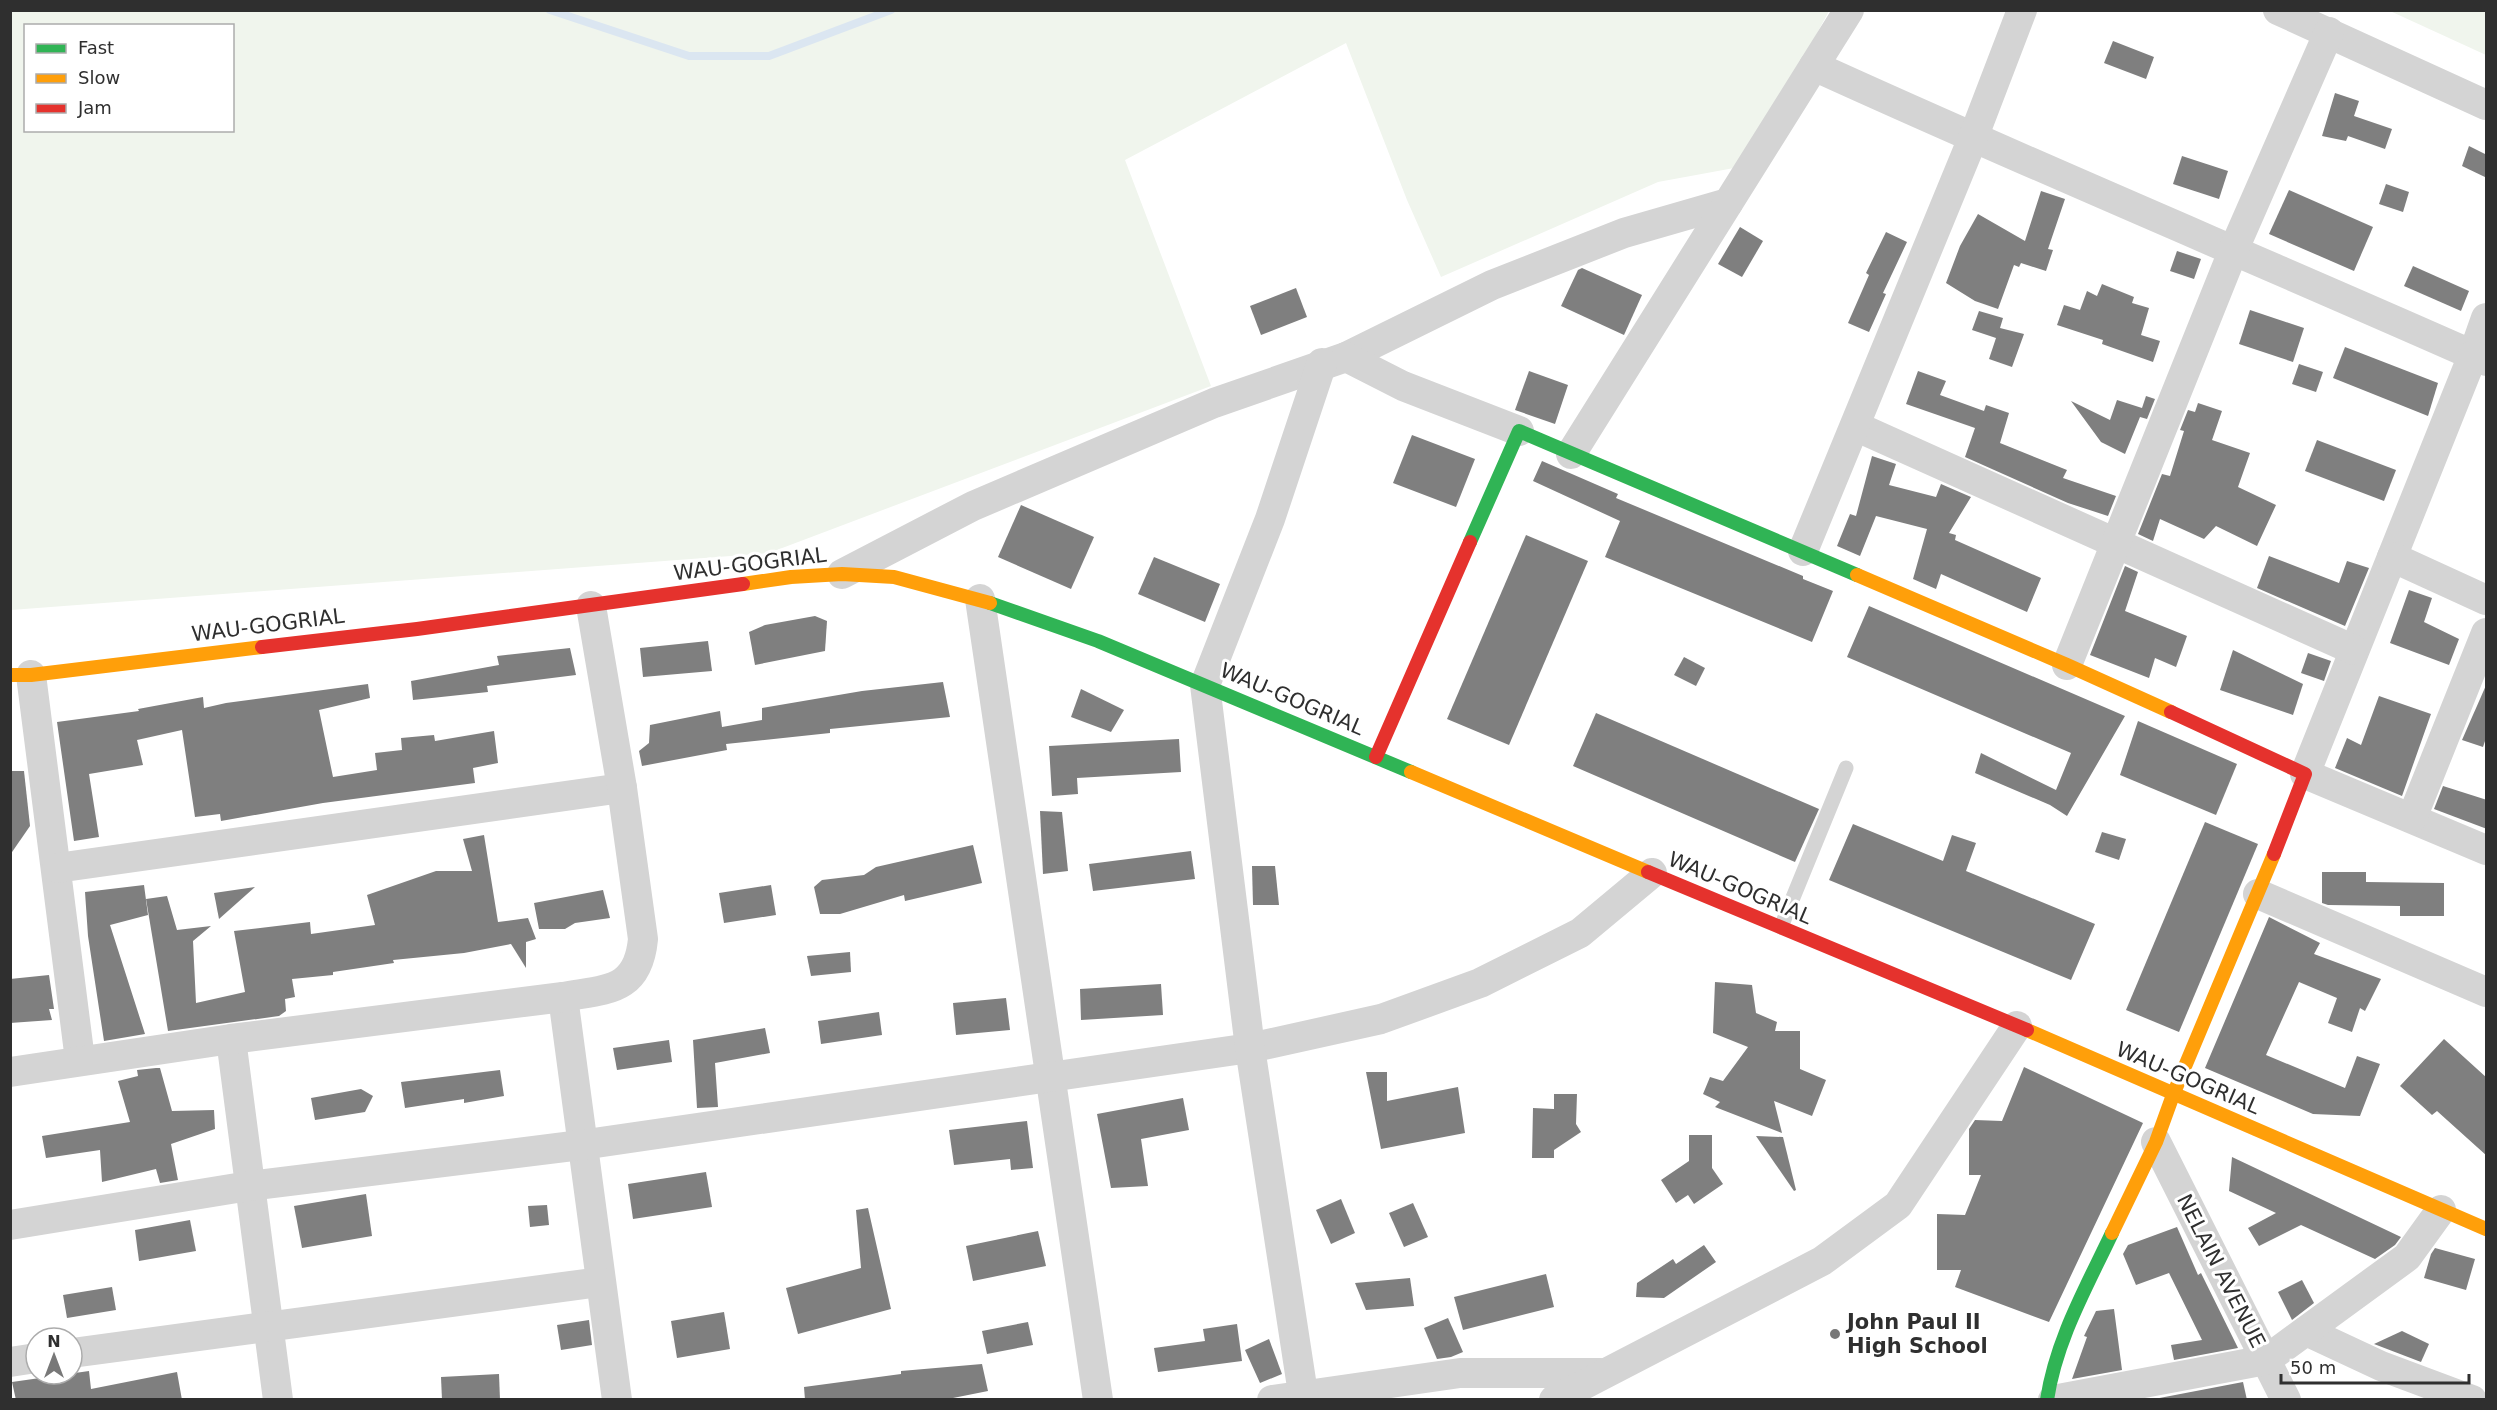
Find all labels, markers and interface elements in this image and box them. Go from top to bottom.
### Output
legend [24,24,234,132]
text: Fast [78,37,114,58]
text: Slow [78,67,120,88]
text: Jam [77,97,112,118]
street label: WAU-GOGRIAL [672,543,828,585]
street label: WAU-GOGRIAL [190,604,346,646]
street label: WAU-GOGRIAL [1217,658,1368,740]
street label: WAU-GOGRIAL [1665,847,1816,929]
street label: WAU-GOGRIAL [2113,1037,2264,1119]
street label: NELAIN AVENUE [2172,1190,2270,1352]
place label: John Paul II High School [1845,1310,1988,1358]
north arrow [24,1326,84,1386]
marker: John Paul II High School [1828,1327,1842,1341]
text: N [47,1332,61,1351]
scale bar [2281,1347,2468,1385]
text: 50 m [2290,1357,2336,1378]

